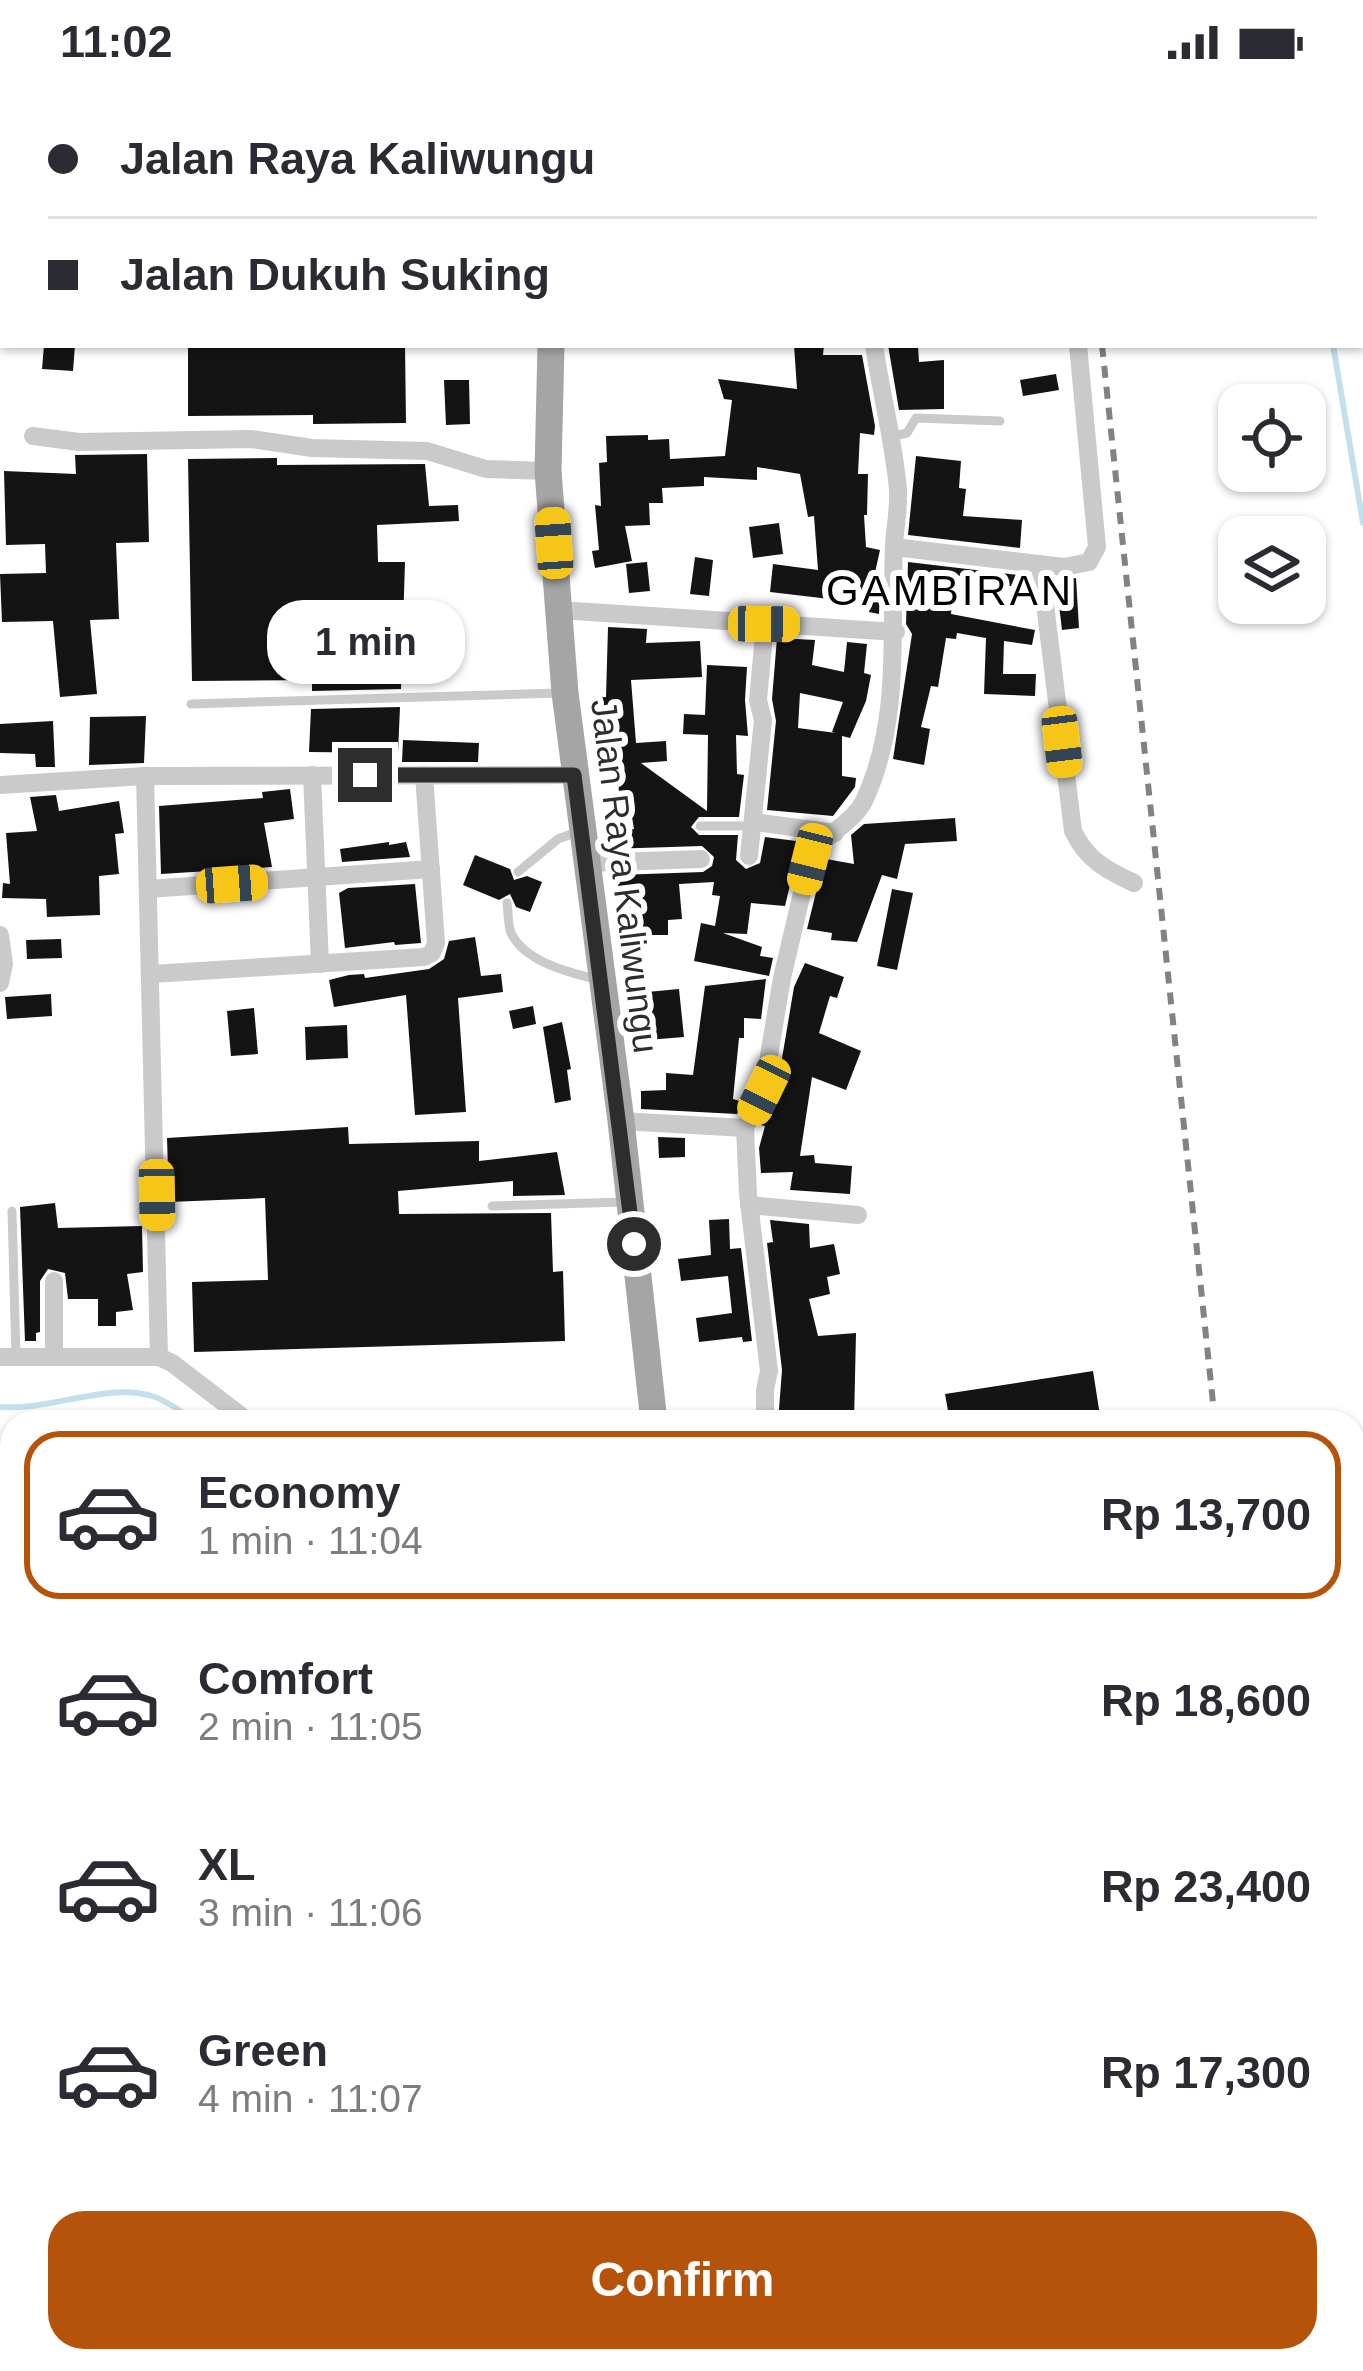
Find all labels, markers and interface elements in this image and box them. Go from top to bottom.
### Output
text: 11:02 [60,16,173,67]
text: Jalan Raya Kaliwungu [120,133,595,184]
text: Jalan Dukuh Suking [120,249,550,300]
map controls [1218,384,1326,624]
button: locate [1218,384,1326,492]
car [534,506,574,580]
button: layers [1218,516,1326,624]
district label: GAMBIRAN [826,567,1074,614]
callout: 1 min [266,601,464,685]
car [728,605,800,643]
text: 1 min [315,620,417,663]
street label: Jalan Raya Kaliwungu [583,697,667,1055]
car [1040,704,1084,780]
route end [338,748,392,802]
car [784,820,836,898]
car [195,864,269,904]
car [732,1050,796,1130]
car [138,1159,176,1231]
route start [607,1217,661,1271]
icon: car [54,1461,162,1569]
text: Economy [198,1467,401,1518]
text: Rp 13,700 [1101,1489,1311,1540]
text: 1 min · 11:04 [198,1519,423,1562]
icon: car [54,1647,162,1755]
text: Comfort [198,1653,373,1704]
text: Rp 18,600 [1101,1675,1311,1726]
text: 2 min · 11:05 [198,1705,423,1748]
icon: car [54,1833,162,1941]
text: XL [198,1839,256,1890]
text: Rp 23,400 [1101,1861,1311,1912]
text: 3 min · 11:06 [198,1891,423,1934]
icon: car [54,2019,162,2127]
text: Green [198,2025,328,2076]
text: Rp 17,300 [1101,2047,1311,2098]
text: 4 min · 11:07 [198,2077,423,2120]
button: Confirm [48,2211,1317,2349]

